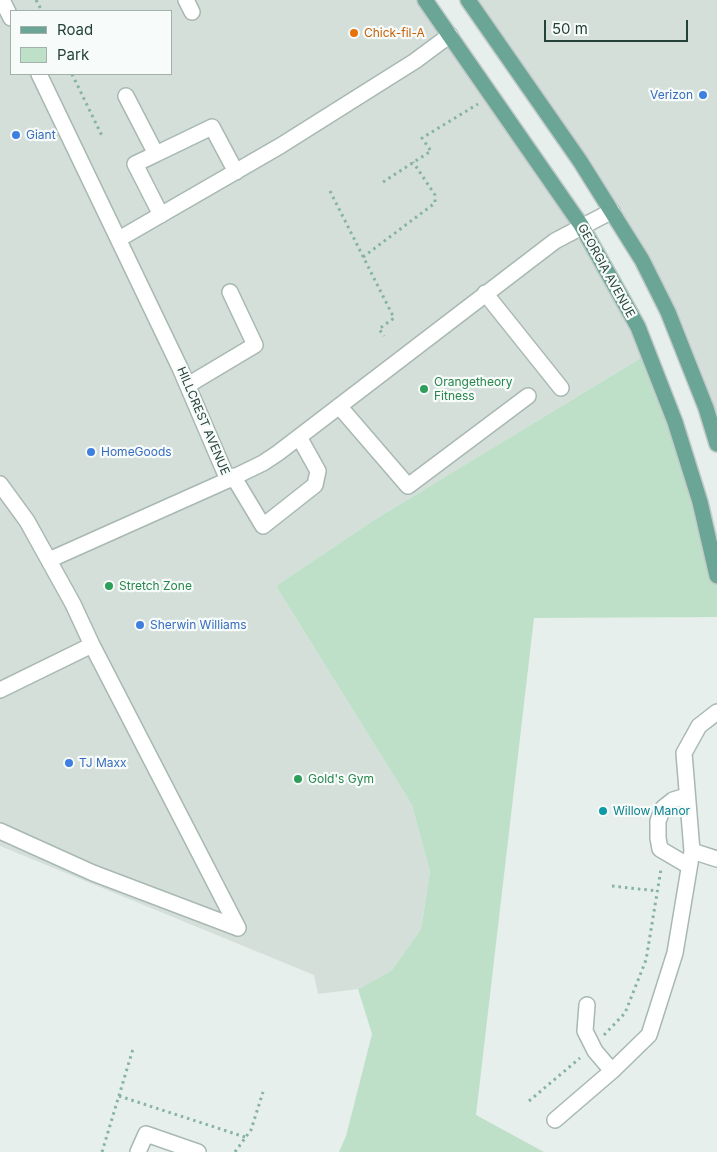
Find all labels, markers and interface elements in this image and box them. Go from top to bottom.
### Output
legend [10,10,172,75]
scale bar [547,10,691,42]
text: 50 m [552,19,588,38]
text: Road [57,20,93,39]
place label: Chick-fil-A [364,26,425,40]
marker: Chick-fil-A [348,27,360,39]
text: Park [57,45,89,64]
place label: Verizon [650,88,693,102]
marker: Verizon [697,89,709,101]
place label: Giant [26,128,56,142]
marker: Giant [10,129,22,141]
street label: GEORGIA AVENUE [574,222,638,320]
street label: HILLCREST AVENUE [174,365,232,477]
place label: Orangetheory Fitness [434,375,513,403]
marker: Orangetheory Fitness [418,383,430,395]
place label: HomeGoods [101,445,172,459]
marker: HomeGoods [85,446,97,458]
place label: Stretch Zone [119,579,192,593]
marker: Stretch Zone [103,580,115,592]
place label: Sherwin Williams [150,618,247,632]
marker: Sherwin Williams [134,619,146,631]
place label: TJ Maxx [79,756,127,770]
marker: TJ Maxx [63,757,75,769]
place label: Gold's Gym [308,772,374,786]
marker: Gold's Gym [292,773,304,785]
place label: Willow Manor [613,804,690,818]
marker: Willow Manor [597,805,609,817]

